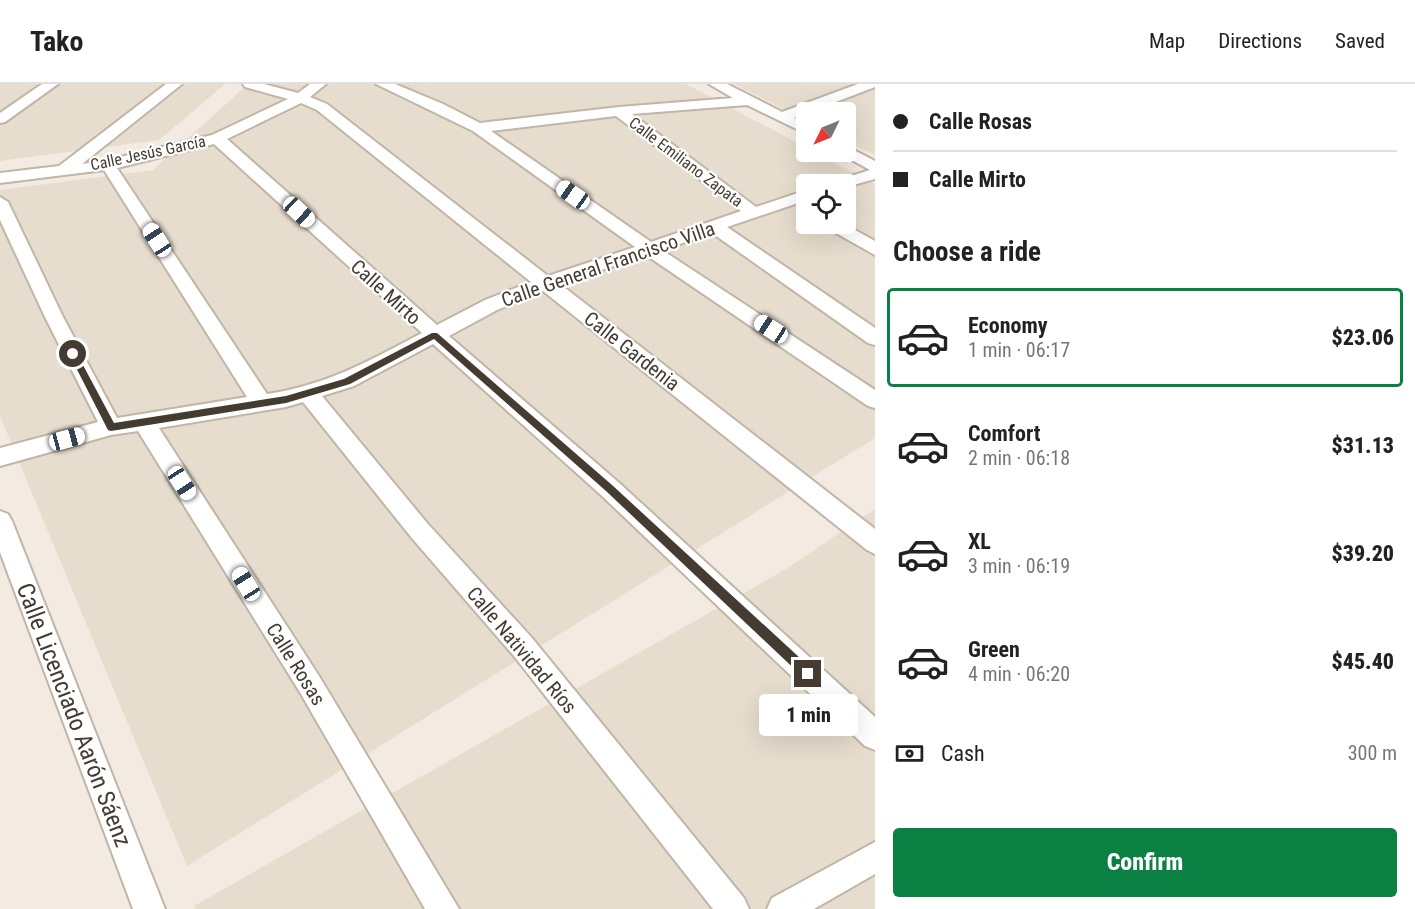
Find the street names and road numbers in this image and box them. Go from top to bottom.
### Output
street label: Calle Emiliano Zapata [625,113,747,211]
street label: Calle Jesús García [89,132,207,174]
street label: Calle General Francisco Villa [498,216,718,312]
street label: Calle Mirto [346,254,426,330]
street label: Calle Gardenia [579,306,685,396]
street label: Calle Licenciado Aarón Sáenz [11,579,137,851]
street label: Calle Natividad Ríos [462,582,582,718]
street label: Calle Rosas [261,618,331,710]

